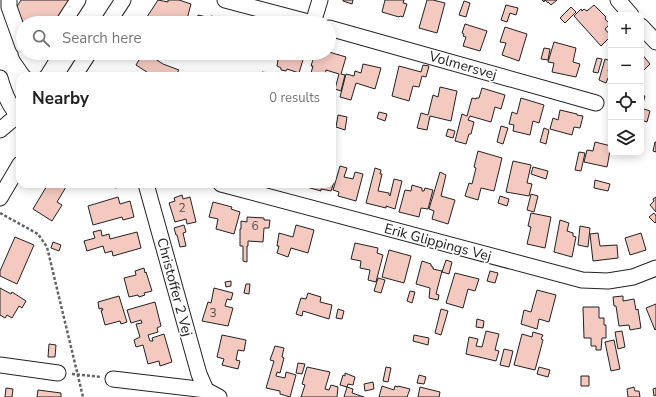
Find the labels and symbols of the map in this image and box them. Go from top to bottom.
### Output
street label: Volmersvej [426,46,499,84]
house number: 2 [178,200,186,216]
house number: 6 [251,218,259,234]
street label: Erik Glippings Vej [382,219,494,266]
street label: Christoffer 2 Vej [152,236,197,339]
house number: 3 [209,305,217,321]

